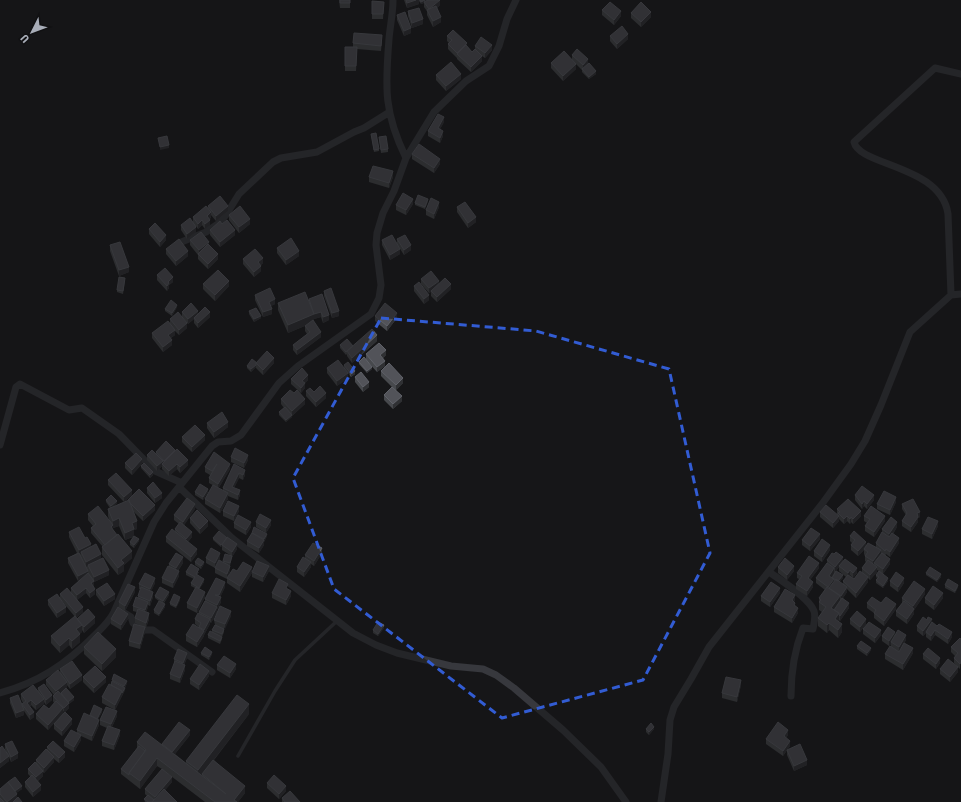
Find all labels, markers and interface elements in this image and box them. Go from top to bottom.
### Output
north arrow [12,12,52,52]
text: U [18,32,32,45]

